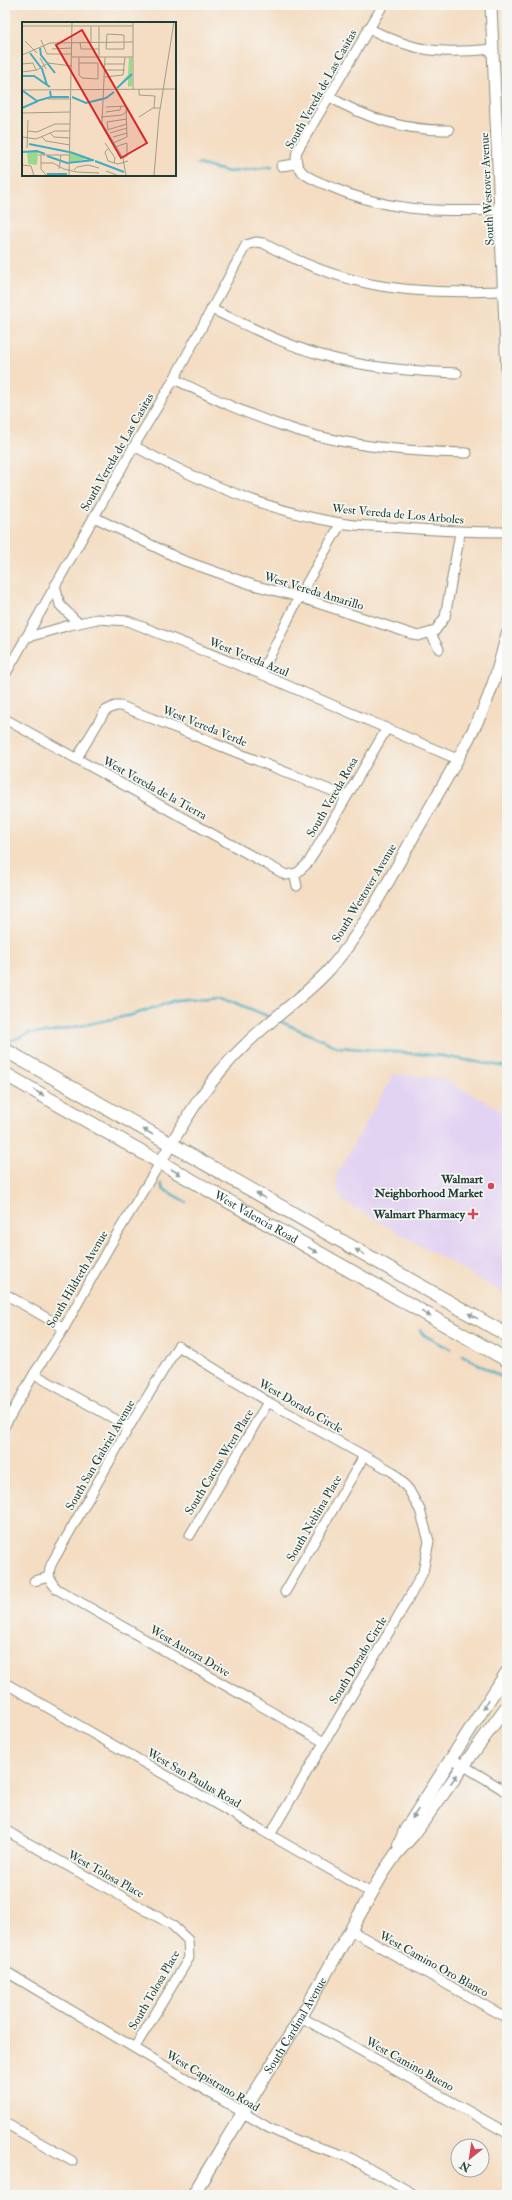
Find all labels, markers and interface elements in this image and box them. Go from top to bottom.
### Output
inset map [22,22,176,176]
street label: South Vereda de Las Casitas [282,27,361,152]
street label: South Westover Avenue [477,132,498,246]
street label: South Vereda de Las Casitas [77,390,157,514]
street label: West Vereda de Los Arboles [330,501,465,528]
street label: West Vereda Amarillo [261,569,366,614]
street label: West Vereda Azul [206,634,291,680]
street label: West Vereda Verde [159,702,249,750]
street label: West Vereda de la Tierra [99,753,210,824]
street label: South Vereda Rosa [303,754,362,840]
street label: South Westover Avenue [329,841,400,946]
one-way arrow [33,1090,45,1097]
one-way arrow [142,1128,154,1135]
one-way arrow [170,1169,182,1176]
place label: Walmart Neighborhood Market [373,1172,483,1201]
marker: Walmart Neighborhood Market [486,1181,496,1191]
street label: West Valencia Road [210,1187,300,1247]
one-way arrow [256,1193,267,1199]
place label: Walmart Pharmacy [373,1207,466,1222]
marker: Walmart Pharmacy [468,1209,478,1219]
street label: South Hildreth Avenue [43,1228,111,1331]
one-way arrow [307,1247,319,1254]
one-way arrow [354,1248,366,1255]
one-way arrow [420,1311,432,1318]
one-way arrow [467,1312,479,1319]
street label: West Dorado Circle [255,1376,346,1437]
street label: South San Gabriel Avenue [63,1397,138,1513]
street label: South Cactus Wren Place [182,1407,257,1518]
street label: South Neblina Place [284,1472,345,1564]
street label: South Dorado Circle [326,1614,391,1707]
street label: West Aurora Drive [146,1622,233,1680]
one-way arrow [482,1700,490,1710]
street label: West San Paulus Road [143,1745,243,1811]
one-way arrow [450,1774,458,1785]
one-way arrow [412,1808,419,1820]
street label: West Tolosa Place [64,1847,147,1902]
street label: West Camino Oro Blanco [376,1928,491,2001]
street label: South Tolosa Place [126,1948,183,2033]
street label: South Cardinal Avenue [261,1975,330,2077]
street label: West Camino Bueno [362,2034,457,2095]
street label: West Capistrano Road [162,2047,262,2115]
north arrow [450,2138,490,2178]
text: N [457,2158,474,2175]

